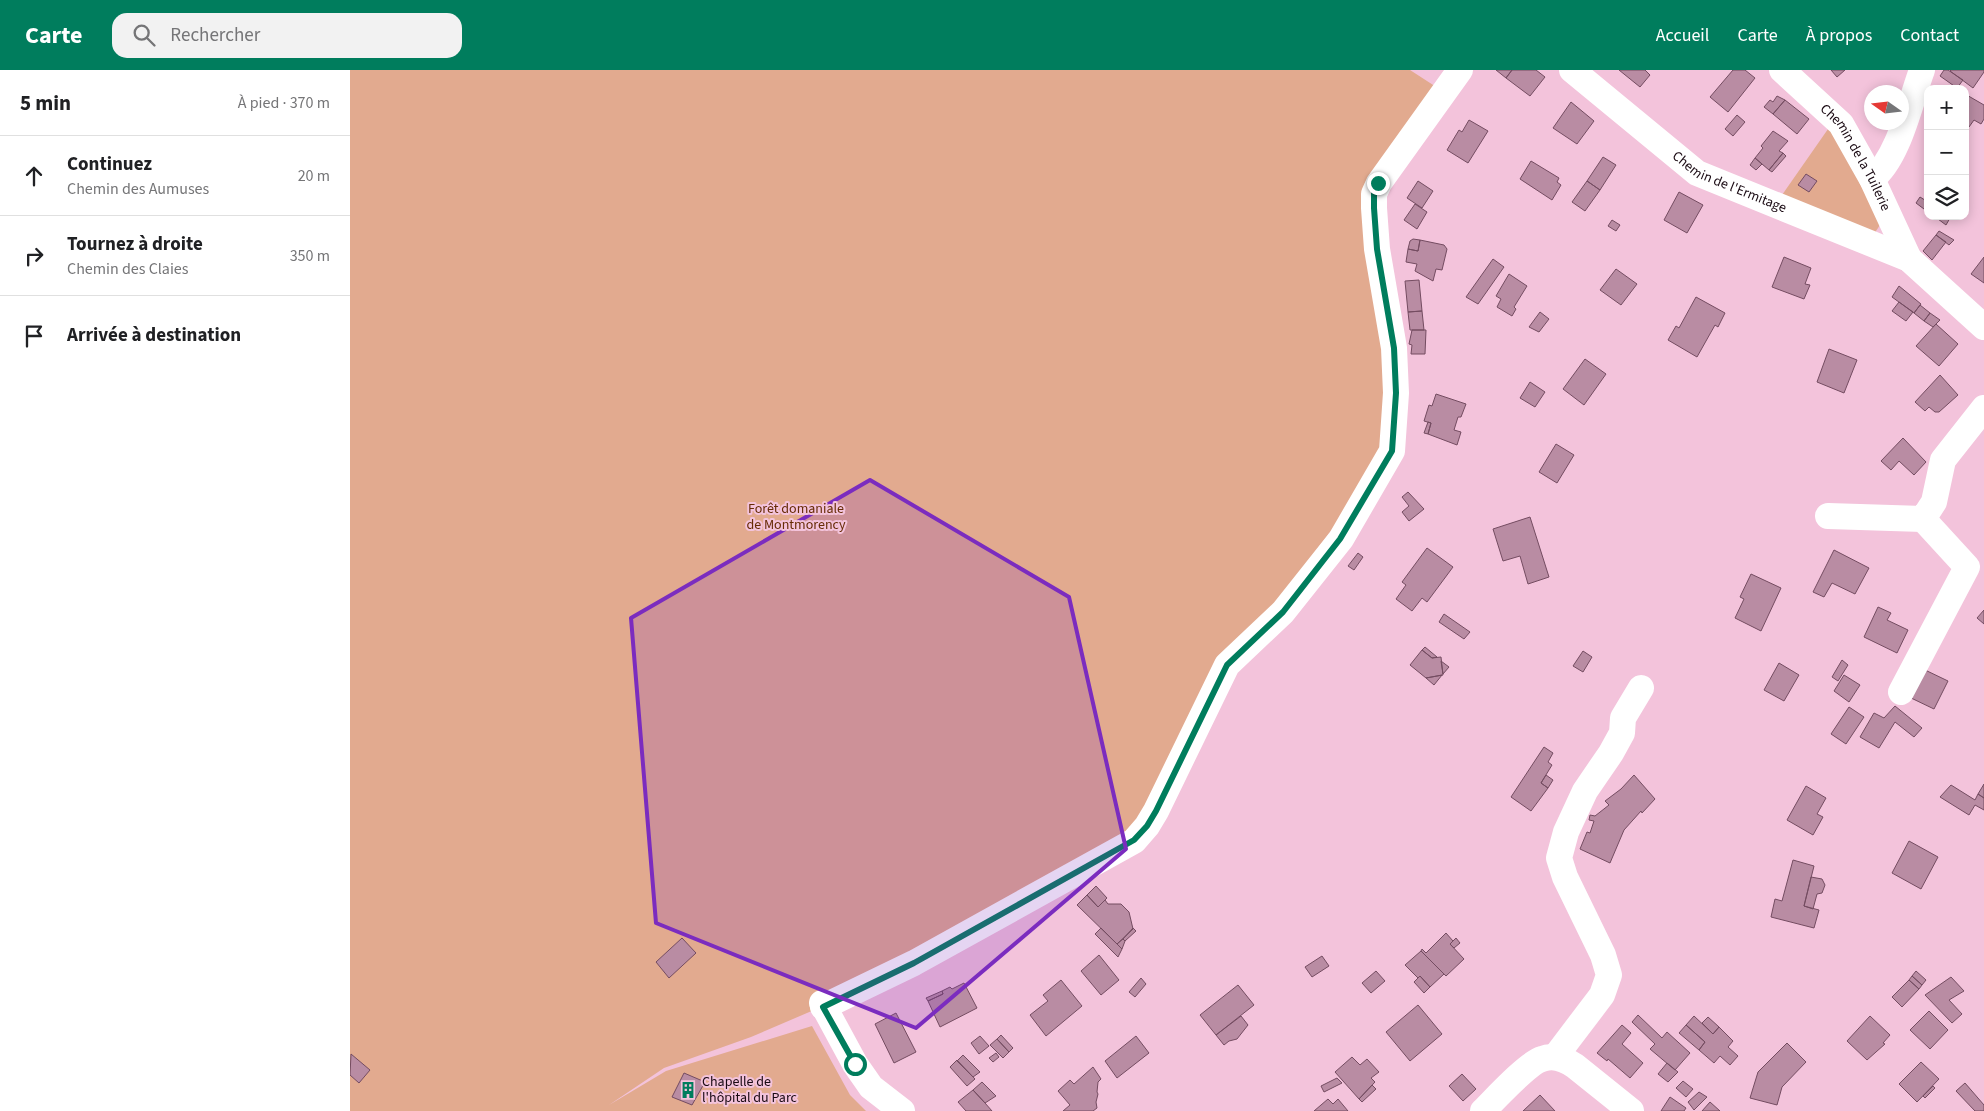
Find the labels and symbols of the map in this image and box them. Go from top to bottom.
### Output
north arrow [1864,85,1909,130]
street label: Chemin de la Tuilerie [1816,99,1896,214]
street label: Chemin de l'Ermitage [1668,146,1790,218]
route end [1367,172,1390,195]
park label: Forêt domaniale de Montmorency [746,499,846,535]
route start [844,1053,867,1076]
place label: Chapelle de l'hôpital du Parc [702,1072,798,1108]
building icon: Chapelle de l'hôpital du Parc [678,1080,698,1100]

